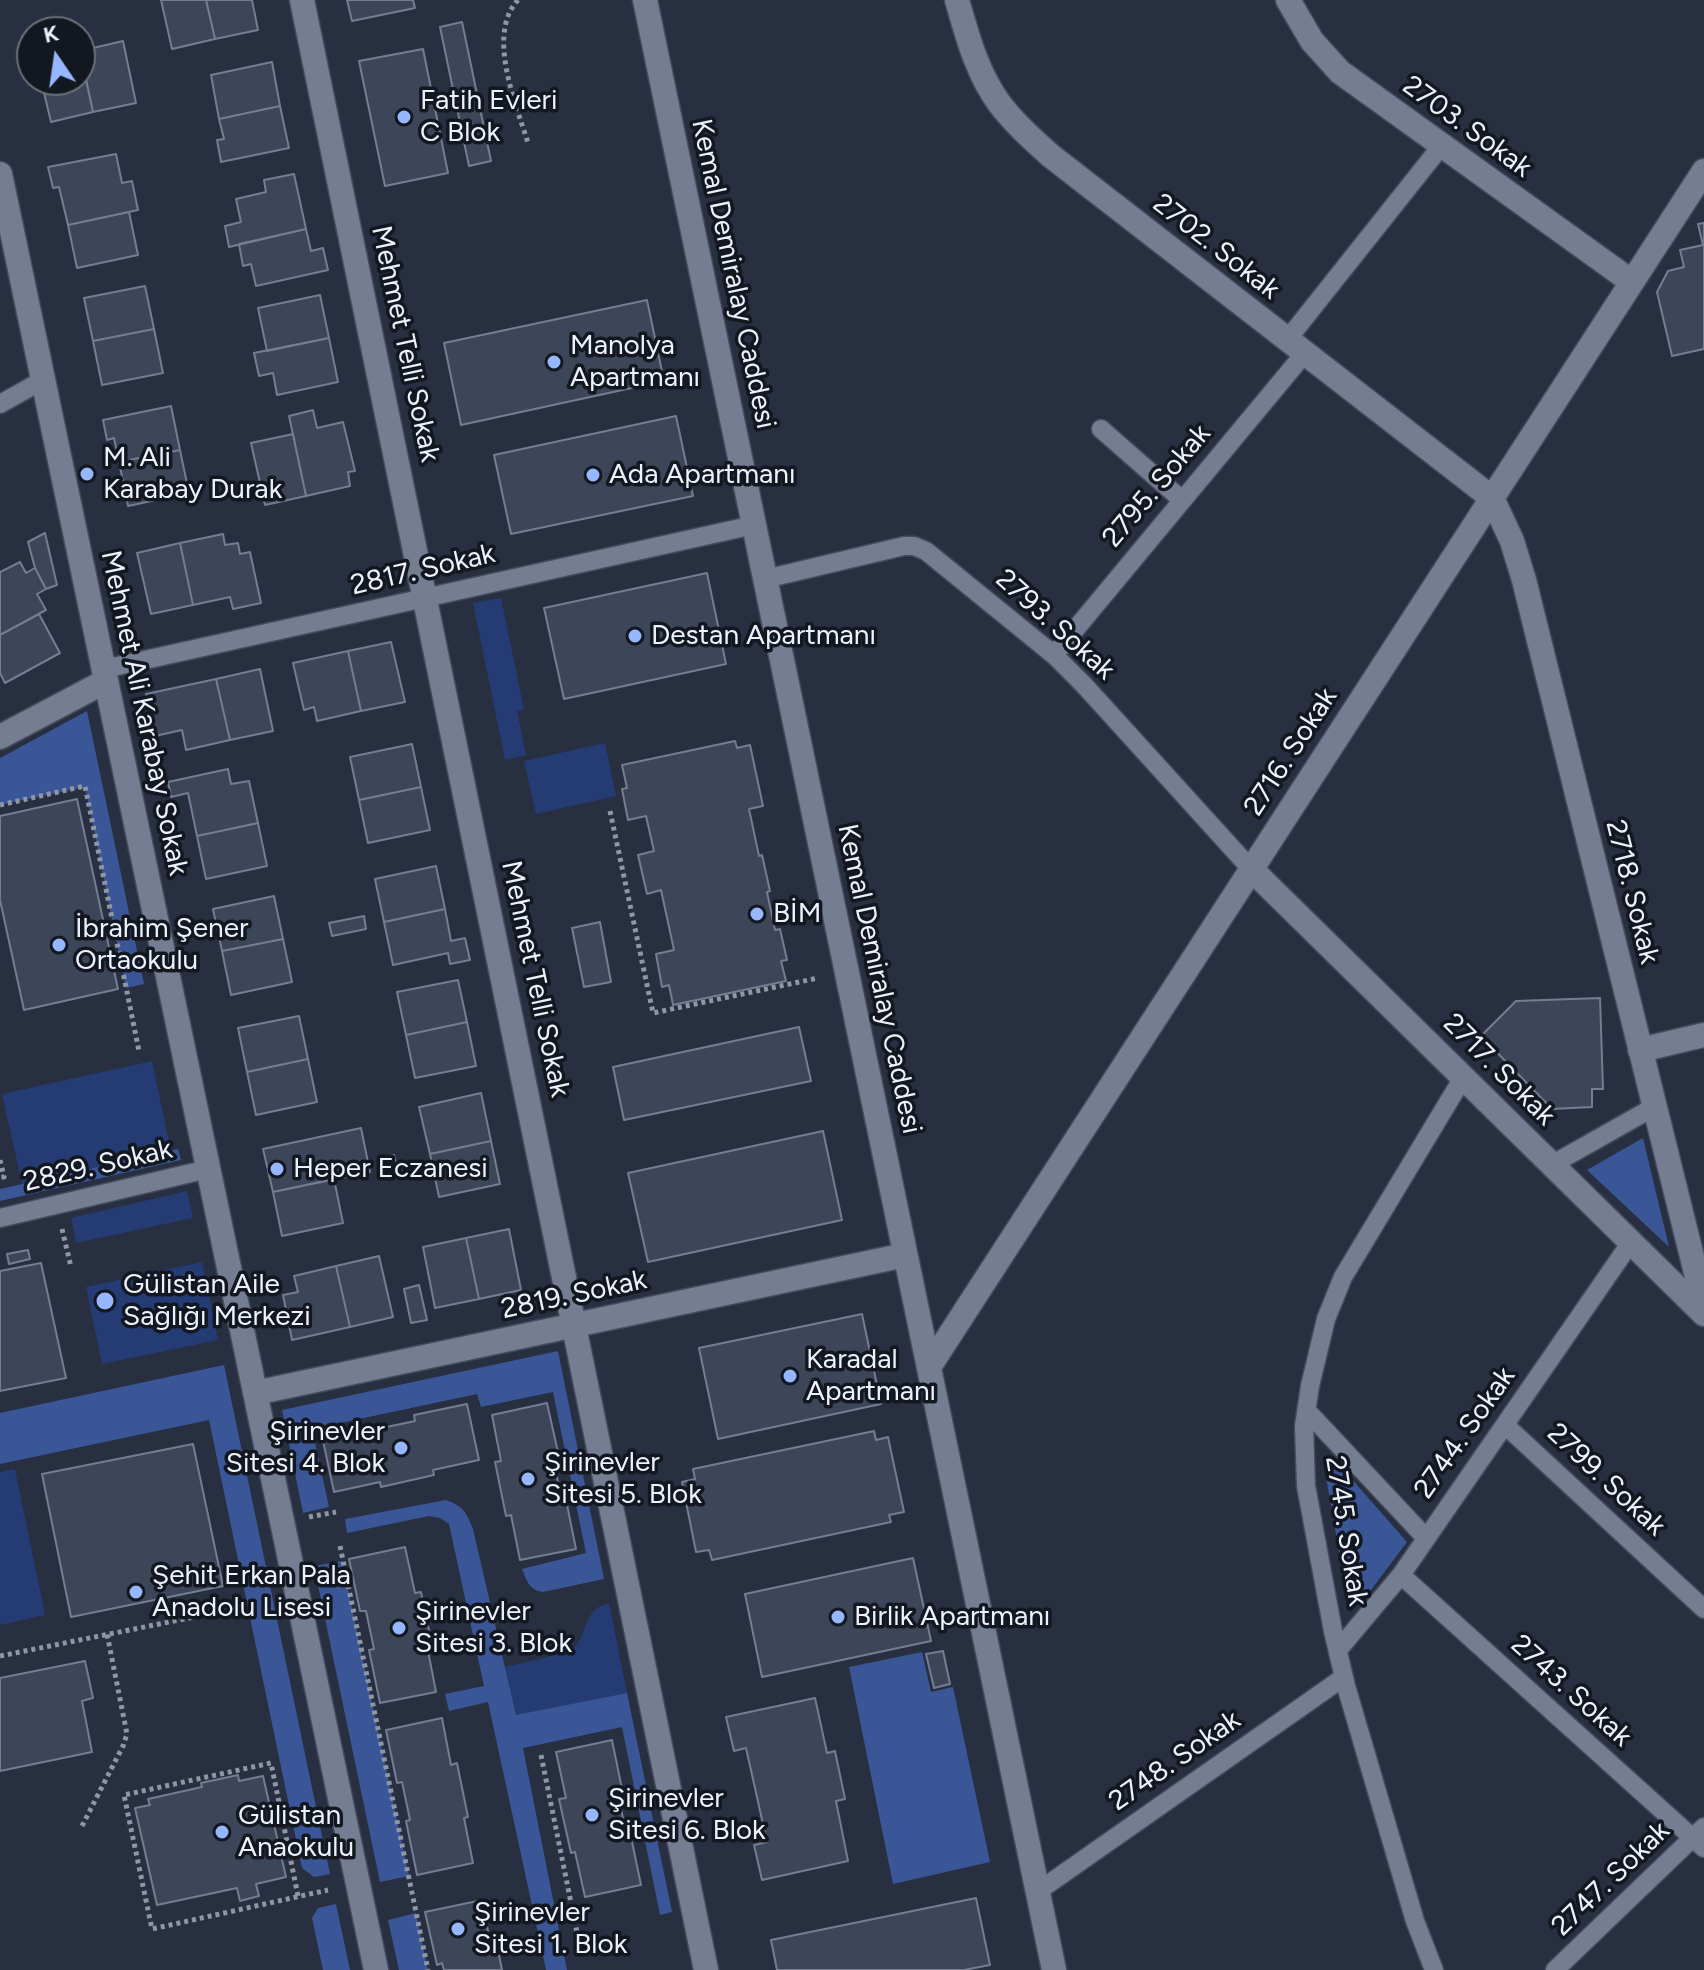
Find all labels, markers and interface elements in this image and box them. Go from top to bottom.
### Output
north arrow [16,16,96,96]
text: K [41,19,61,49]
street label: 2703. Sokak [1396,69,1538,185]
place label: Fatih Evleri C Blok [420,84,557,150]
marker: Fatih Evleri C Blok [395,108,413,126]
street label: Kemal Demiralay Caddesi [684,116,782,432]
street label: 2702. Sokak [1146,187,1286,307]
street label: Mehmet Telli Sokak [364,223,446,465]
place label: Manolya Apartmanı [570,329,700,395]
marker: Manolya Apartmanı [545,353,563,371]
street label: 2795. Sokak [1096,418,1218,554]
place label: M. Ali Karabay Durak [103,441,282,507]
place label: Ada Apartmanı [609,458,795,492]
marker: M. Ali Karabay Durak [78,465,96,483]
marker: Ada Apartmanı [584,466,602,484]
street label: 2817. Sokak [348,537,498,603]
street label: Mehmet Ali Karabay Sokak [93,547,195,879]
street label: 2793. Sokak [988,563,1122,687]
place label: Destan Apartmanı [651,619,876,653]
marker: Destan Apartmanı [626,627,644,645]
street label: 2716. Sokak [1237,682,1345,822]
street label: 2718. Sokak [1598,817,1666,967]
street label: Kemal Demiralay Caddesi [830,821,928,1137]
street label: Mehmet Telli Sokak [494,858,576,1100]
place label: BİM [773,897,821,931]
marker: BİM [748,905,766,923]
place label: İbrahim Şener Ortaokulu [75,912,248,978]
marker: İbrahim Şener Ortaokulu [50,936,68,954]
street label: 2717. Sokak [1436,1007,1562,1133]
street label: 2829. Sokak [20,1133,176,1199]
place label: Heper Eczanesi [293,1152,488,1186]
marker: Heper Eczanesi [268,1160,286,1178]
street label: 2819. Sokak [498,1263,650,1327]
place label: Gülistan Aile Sağlığı Merkezi [123,1268,311,1334]
marker: Gülistan Aile Sağlığı Merkezi [94,1290,116,1312]
place label: Karadal Apartmanı [806,1343,936,1409]
street label: 2744. Sokak [1407,1361,1523,1505]
marker: Karadal Apartmanı [781,1367,799,1385]
place label: Şirinevler Sitesi 4. Blok [226,1415,385,1481]
street label: 2799. Sokak [1540,1417,1672,1543]
marker: Şirinevler Sitesi 4. Blok [392,1439,410,1457]
place label: Şirinevler Sitesi 5. Blok [544,1446,702,1512]
street label: 2745. Sokak [1318,1454,1374,1608]
marker: Şirinevler Sitesi 5. Blok [519,1470,537,1488]
place label: Şehit Erkan Pala Anadolu Lisesi [152,1559,351,1625]
marker: Şehit Erkan Pala Anadolu Lisesi [127,1583,145,1601]
place label: Şirinevler Sitesi 3. Blok [415,1595,572,1661]
place label: Birlik Apartmanı [854,1600,1050,1634]
marker: Birlik Apartmanı [829,1608,847,1626]
marker: Şirinevler Sitesi 3. Blok [390,1619,408,1637]
street label: 2743. Sokak [1504,1628,1638,1754]
street label: 2748. Sokak [1103,1703,1247,1819]
place label: Şirinevler Sitesi 6. Blok [608,1782,766,1848]
place label: Gülistan Anaokulu [238,1799,354,1865]
marker: Şirinevler Sitesi 6. Blok [583,1806,601,1824]
street label: 2747. Sokak [1545,1815,1677,1943]
marker: Gülistan Anaokulu [213,1823,231,1841]
place label: Şirinevler Sitesi 1. Blok [474,1896,627,1962]
marker: Şirinevler Sitesi 1. Blok [449,1920,467,1938]

